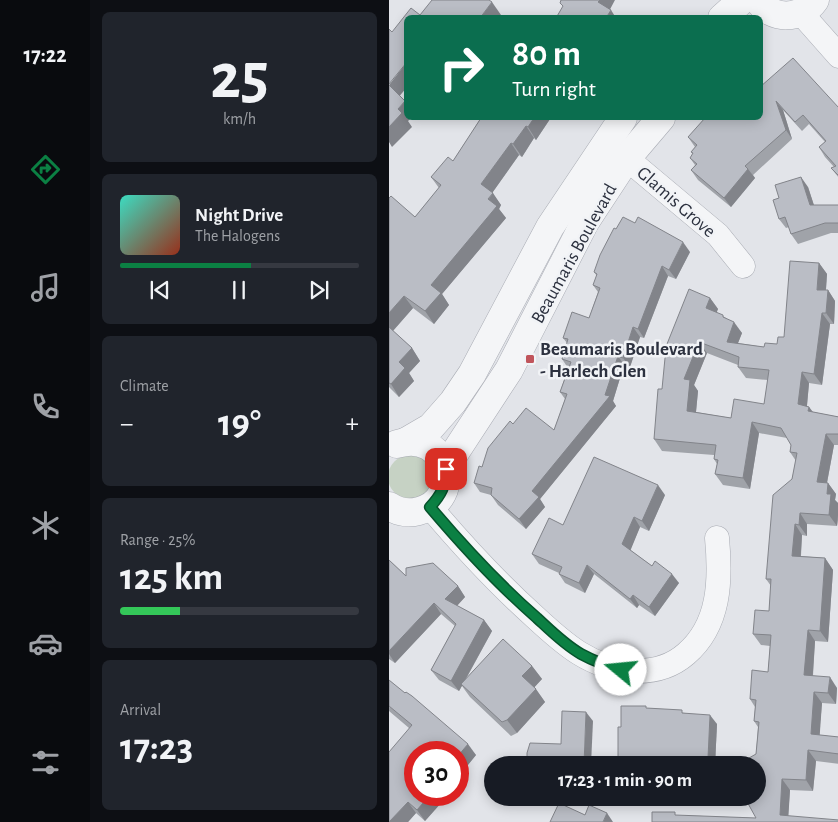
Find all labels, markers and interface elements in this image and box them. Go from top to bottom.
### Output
icon: right [429,35,494,100]
text: 80 m [512,37,581,72]
text: 17:22 [23,44,67,66]
text: 25 [210,45,269,110]
text: Turn right [512,78,596,100]
text: km/h [223,111,256,127]
icon: directions [28,152,63,187]
street label: Glamis Grove [633,163,719,241]
street label: Beaumaris Boulevard [528,181,621,327]
text: Night Drive [195,206,283,225]
text: The Halogens [195,228,280,244]
icon: music [28,270,63,305]
icon: previous [146,276,174,304]
icon: pause [225,276,253,304]
icon: next [305,276,333,304]
place label: Beaumaris Boulevard - Harlech Glen [540,340,703,381]
marker: Beaumaris Boulevard - Harlech Glen [524,353,536,365]
text: Climate [120,378,169,394]
icon: phone [28,389,63,424]
text: 19° [218,405,261,443]
text: − [120,410,133,438]
text: + [346,410,359,438]
pin [425,448,467,490]
icon: arrive [432,455,460,483]
icon: climate [28,508,63,543]
text: Range · 25% [120,532,195,548]
text: 125 km [120,559,223,597]
icon: car [28,626,63,661]
position arrow [594,643,646,695]
text: Arrival [120,702,161,718]
text: 17:23 [120,729,193,767]
speed limit sign: 30 [404,741,469,806]
icon: filters [28,745,63,780]
text: 17:23 · 1 min · 90 m [558,771,692,790]

